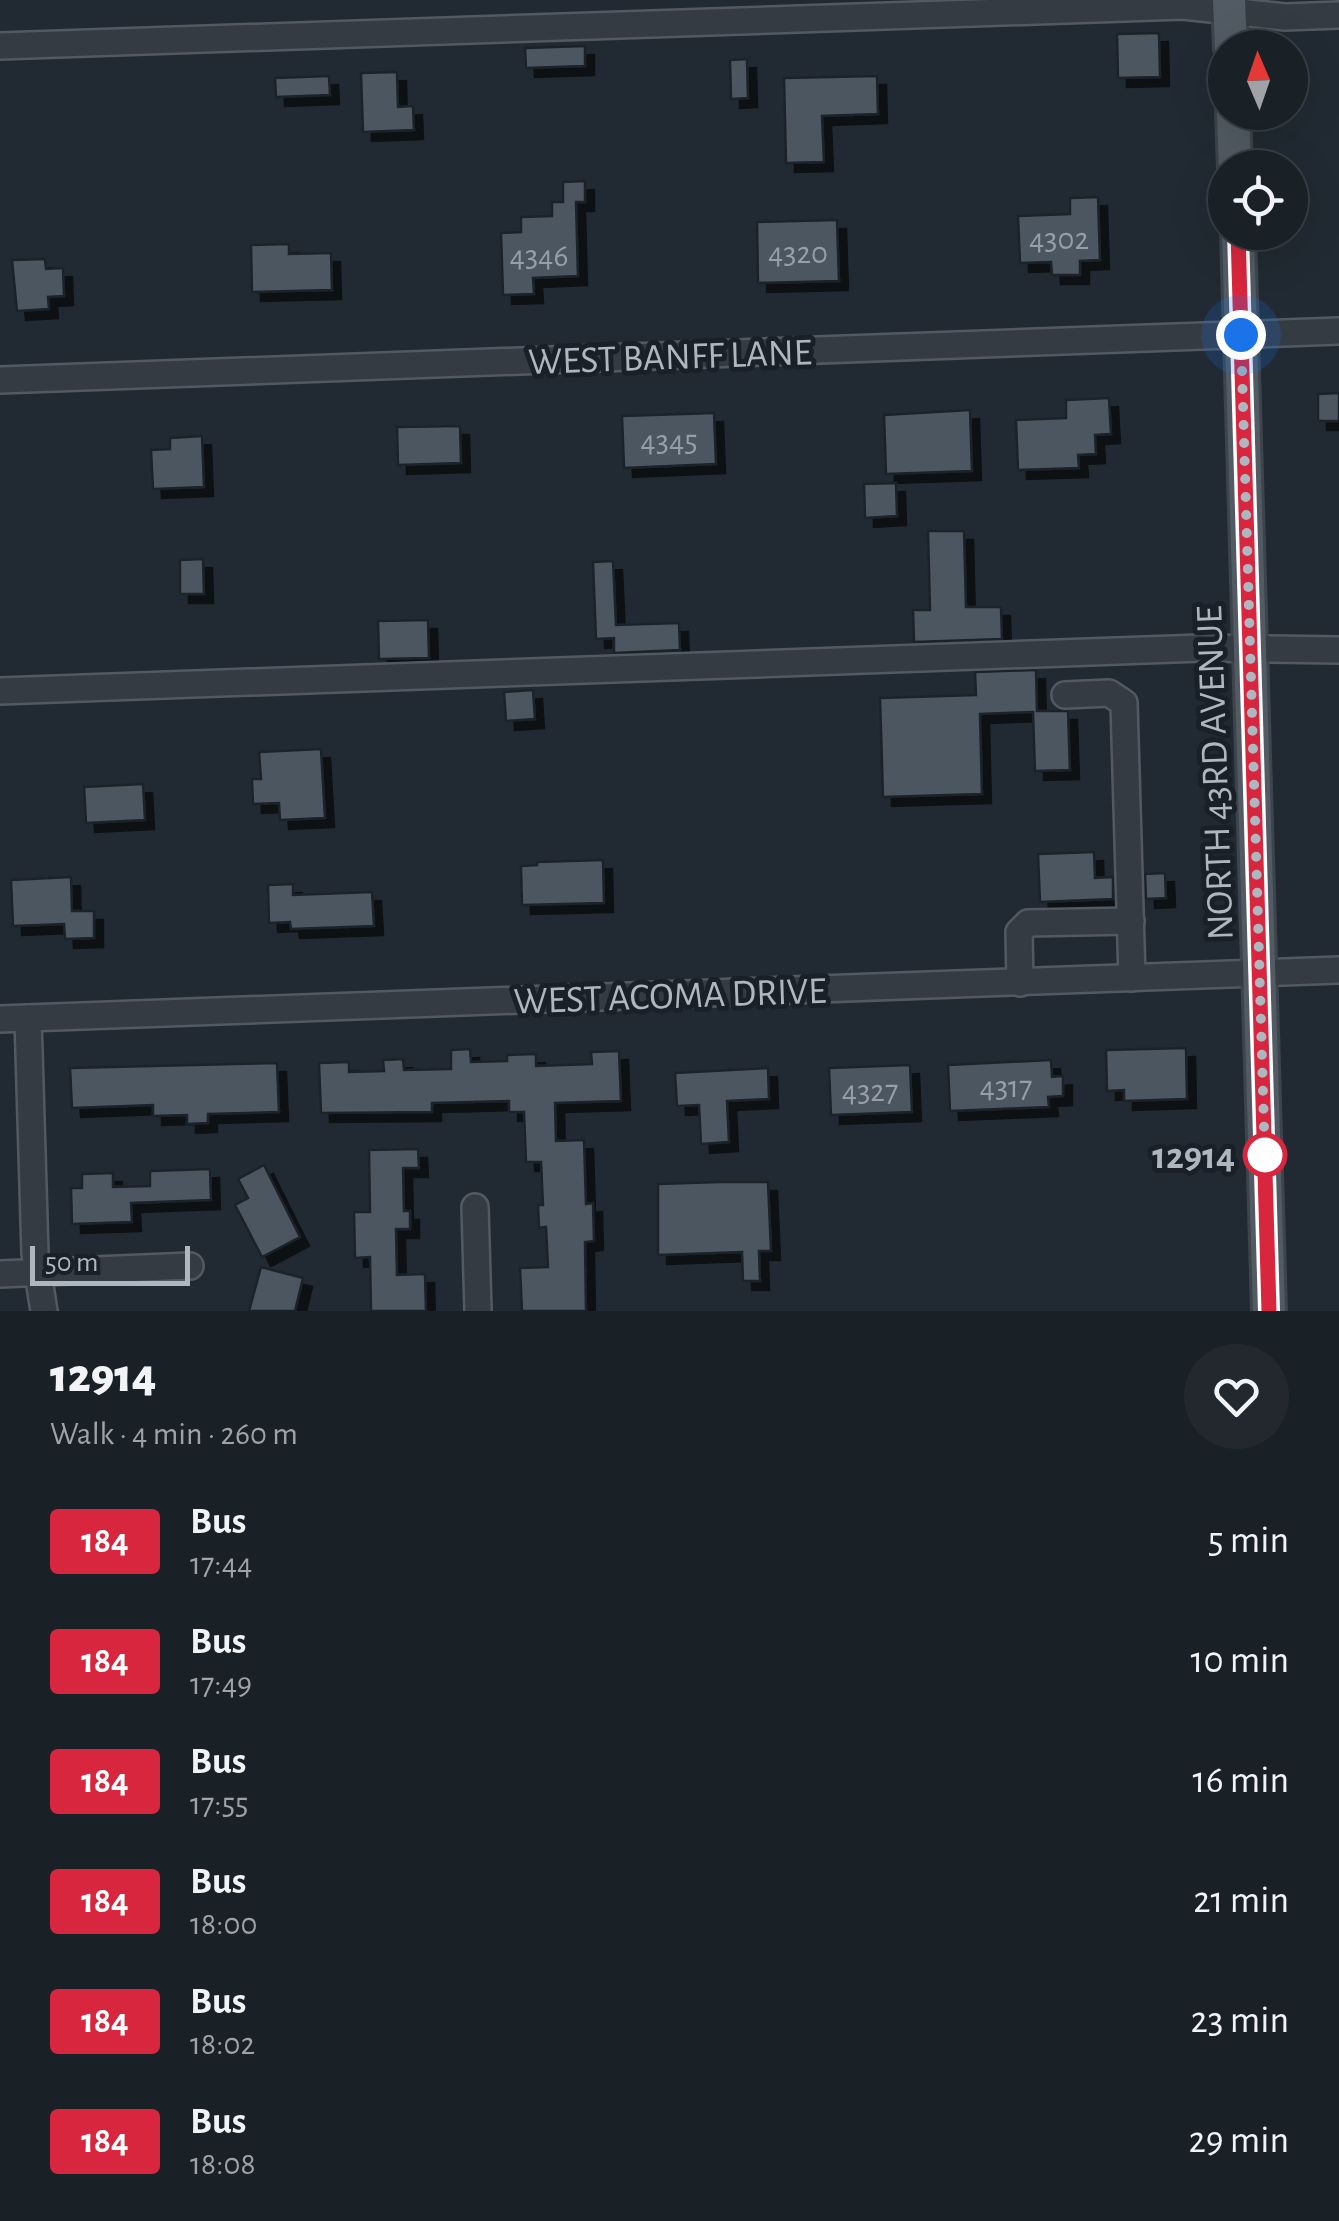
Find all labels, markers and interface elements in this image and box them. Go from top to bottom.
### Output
north arrow [1208,30,1308,130]
map controls [1208,30,1308,250]
button: locate [1208,150,1308,250]
house number: 4302 [1029,223,1089,255]
house number: 4320 [768,237,828,269]
house number: 4346 [509,240,569,272]
your location [1216,310,1266,360]
street label: WEST BANFF LANE [527,334,813,382]
house number: 4345 [640,425,698,457]
street label: NORTH 43RD AVENUE [1191,605,1241,941]
street label: WEST ACOMA DRIVE [513,973,827,1021]
house number: 4317 [980,1071,1032,1103]
house number: 4327 [842,1075,898,1107]
marker: 12914 [1244,1134,1286,1176]
place label: 12914 [1152,1138,1235,1176]
scale bar [30,1241,190,1286]
text: 50 m [45,1249,99,1277]
button: heart [1184,1344,1289,1449]
text: 12914 [50,1353,156,1401]
text: Walk · 4 min · 260 m [50,1418,298,1450]
text: Bus [190,1503,246,1541]
text: 5 min [1208,1522,1289,1560]
text: 184 [81,1524,129,1559]
text: 17:44 [190,1548,252,1580]
text: Bus [190,1623,246,1661]
text: 10 min [1190,1642,1289,1680]
text: 184 [81,1644,129,1679]
text: 17:49 [190,1668,252,1700]
text: Bus [190,1743,246,1781]
text: 16 min [1193,1762,1289,1800]
text: 184 [81,1764,129,1799]
text: 17:55 [190,1788,248,1820]
text: Bus [190,1863,246,1901]
text: 21 min [1193,1882,1289,1920]
text: 184 [81,1884,129,1919]
text: 18:00 [190,1908,257,1940]
text: Bus [190,1983,246,2021]
text: 23 min [1191,2002,1289,2040]
text: 184 [81,2004,129,2039]
text: 18:02 [190,2028,255,2060]
text: Bus [190,2103,246,2141]
text: 29 min [1188,2122,1289,2160]
text: 184 [81,2124,129,2159]
text: 18:08 [190,2148,256,2180]

